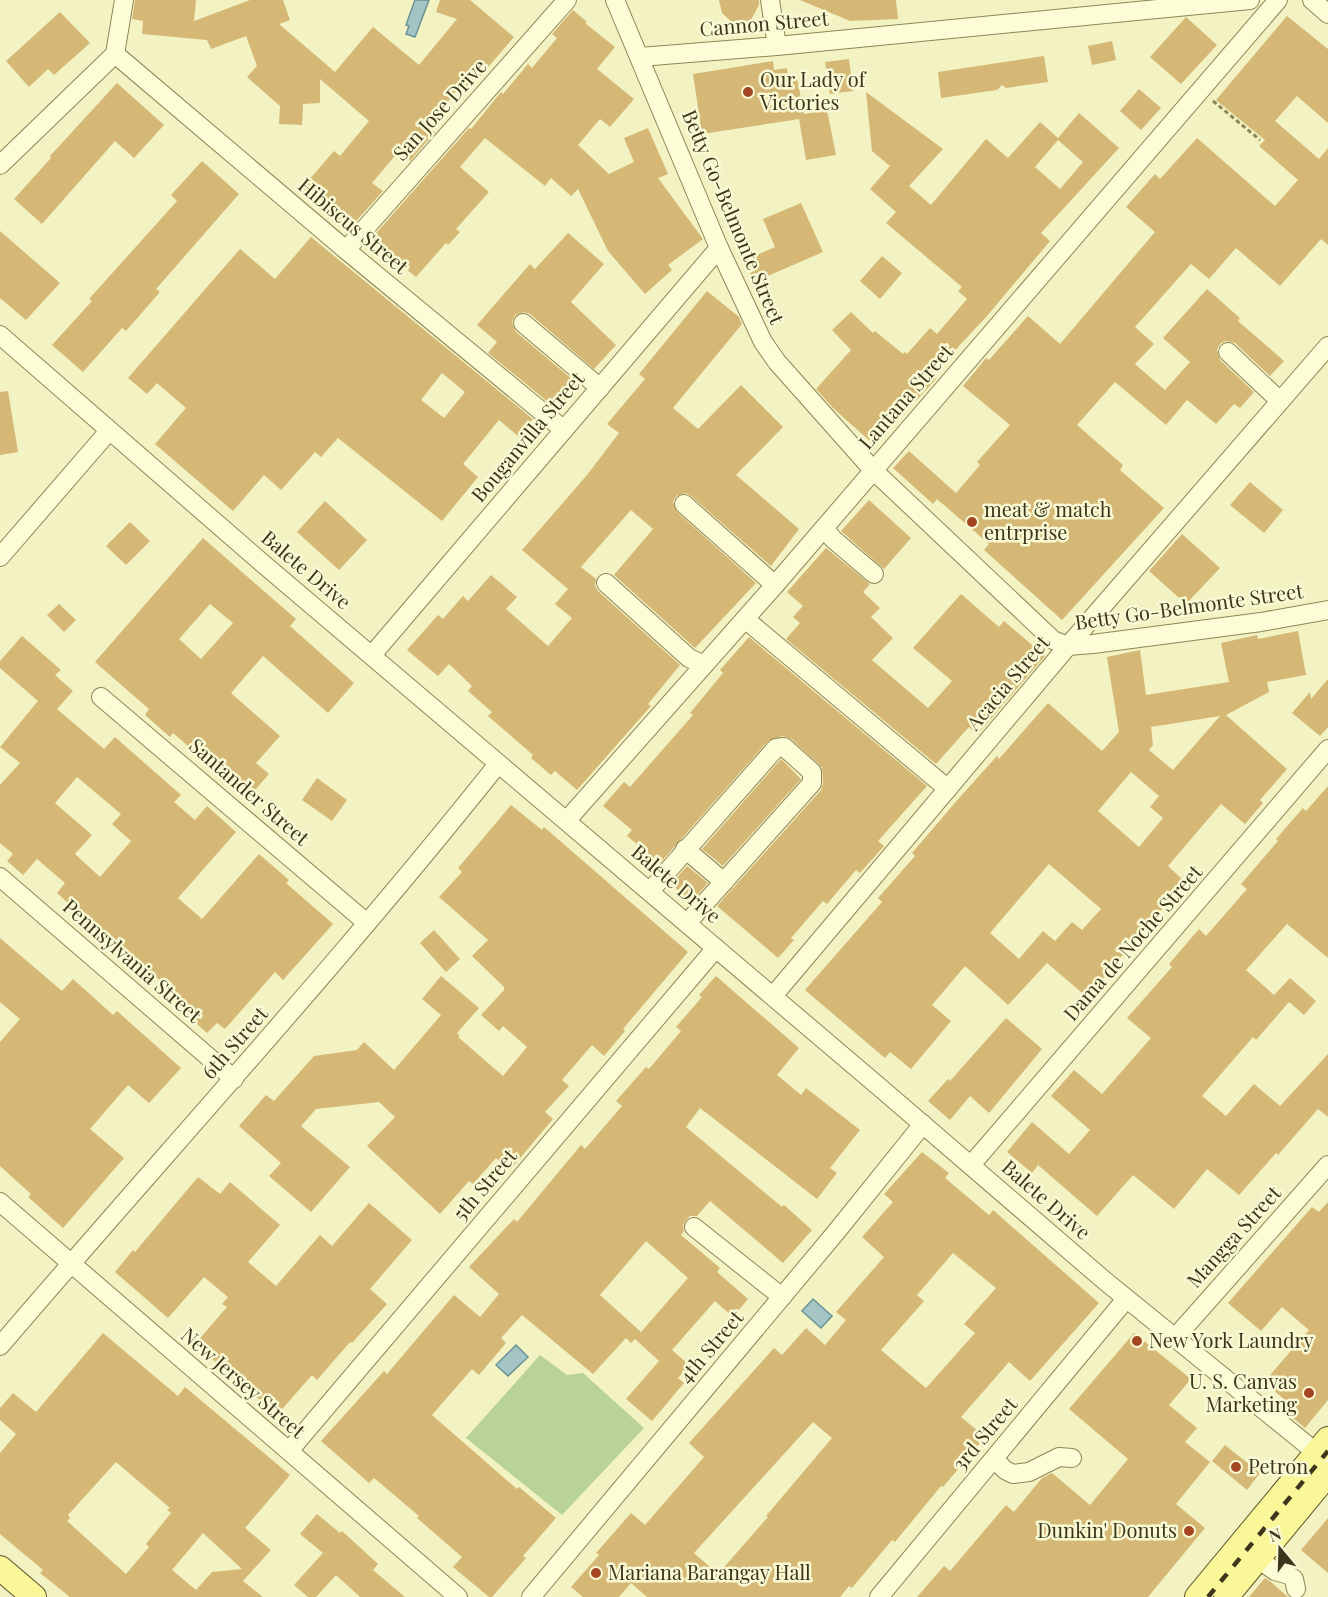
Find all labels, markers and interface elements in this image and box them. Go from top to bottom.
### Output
street label: Cannon Street [698,3,830,42]
street label: San Jose Drive [386,52,492,166]
place label: Our Lady of Victories [759,65,867,115]
marker: Our Lady of Victories [741,85,755,99]
street label: Betty Go-Belmonte Street [677,105,792,329]
street label: Hibiscus Street [293,171,415,279]
street label: Lantana Street [852,337,959,454]
street label: Bouganvilla Street [464,364,590,507]
place label: meat & match entrprise [984,495,1112,545]
marker: meat & match entrprise [965,515,979,529]
street label: Balete Drive [256,523,357,614]
street label: Betty Go-Belmonte Street [1073,576,1306,635]
street label: Acacia Street [958,628,1055,736]
street label: Santander Street [184,731,316,851]
street label: Balete Drive [626,837,727,928]
street label: Dama de Noche Street [1057,858,1208,1026]
street label: Pennsylvania Street [58,892,209,1028]
street label: 6th Street [195,999,273,1084]
street label: 5th Street [446,1142,522,1226]
street label: Balete Drive [997,1153,1097,1245]
street label: Mangga Street [1180,1179,1286,1293]
street label: 4th Street [671,1303,749,1388]
street label: New Jersey Street [176,1321,312,1444]
place label: New York Laundry [1149,1326,1314,1353]
marker: New York Laundry [1130,1334,1144,1348]
place label: U. S. Canvas Marketing [1189,1367,1297,1417]
marker: U. S. Canvas Marketing [1302,1386,1316,1400]
street label: 3rd Street [945,1390,1023,1475]
place label: Petron [1248,1452,1308,1479]
marker: Petron [1229,1460,1243,1474]
place label: Dunkin' Donuts [1037,1516,1177,1543]
north arrow [1250,1519,1310,1579]
text: N [1266,1522,1284,1546]
marker: Dunkin' Donuts [1182,1524,1196,1538]
place label: Mariana Barangay Hall [608,1558,811,1585]
marker: Mariana Barangay Hall [589,1566,603,1580]

